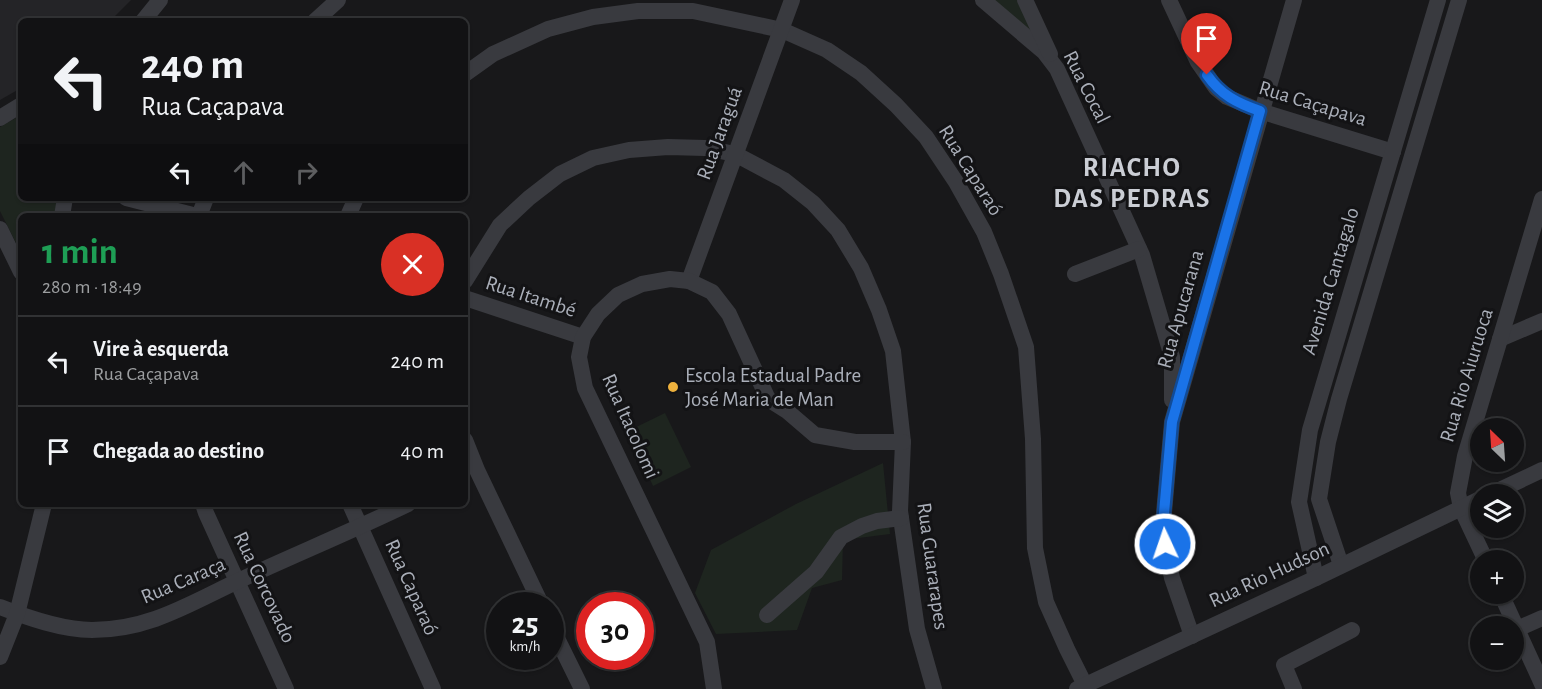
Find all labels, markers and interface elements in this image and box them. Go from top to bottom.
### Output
pin [1181,13,1232,75]
icon: arrive [1190,22,1223,55]
icon: left [42,42,120,120]
text: 240 m [141,44,244,86]
street label: Rua Cocal [1059,47,1114,127]
street label: Rua Caçapava [1256,77,1370,130]
street label: Rua Jaraguá [693,83,746,183]
text: Rua Caçapava [141,93,285,120]
street label: Rua Caparaó [935,121,1007,219]
district label: RIACHO DAS PEDRAS [1053,154,1211,212]
icon: left [164,156,197,189]
icon: ahead [227,156,260,189]
icon: right [290,156,323,189]
street label: Avenida Cantagalo [1298,205,1363,357]
button: close [381,233,444,296]
text: 1 min [42,234,118,270]
street label: Rua Apucarana [1154,247,1207,371]
street label: Rua Itambé [483,272,579,321]
text: 280 m · 18:49 [42,277,142,297]
street label: Rua Rio Aiuruoca [1436,305,1497,445]
text: Vire à esquerda [93,338,229,360]
icon: left [42,345,75,378]
text: 240 m [391,350,444,372]
text: Rua Caçapava [93,364,199,384]
place label: Escola Estadual Padre José Maria de Man [685,365,861,410]
street label: Rua Itacolomi [598,371,663,482]
marker: Escola Estadual Padre José Maria de Man [666,380,680,394]
north arrow [1470,418,1524,472]
map controls [1470,418,1524,670]
icon: arrive [42,435,75,468]
text: Chegada ao destino [93,440,264,462]
text: 40 m [401,440,444,462]
button: layers [1470,484,1524,538]
street label: Rua Guararapes [913,501,952,631]
position arrow [1133,512,1197,576]
street label: Rua Corcovado [230,528,299,646]
street label: Rua Caparaó [381,536,442,638]
street label: Rua Rio Hudson [1206,537,1333,611]
button: + [1470,550,1524,604]
street label: Rua Caraça [138,553,229,608]
speed limit sign: 30 [576,592,654,670]
text: 25 [511,609,539,639]
button: − [1470,616,1524,670]
text: km/h [510,639,540,654]

